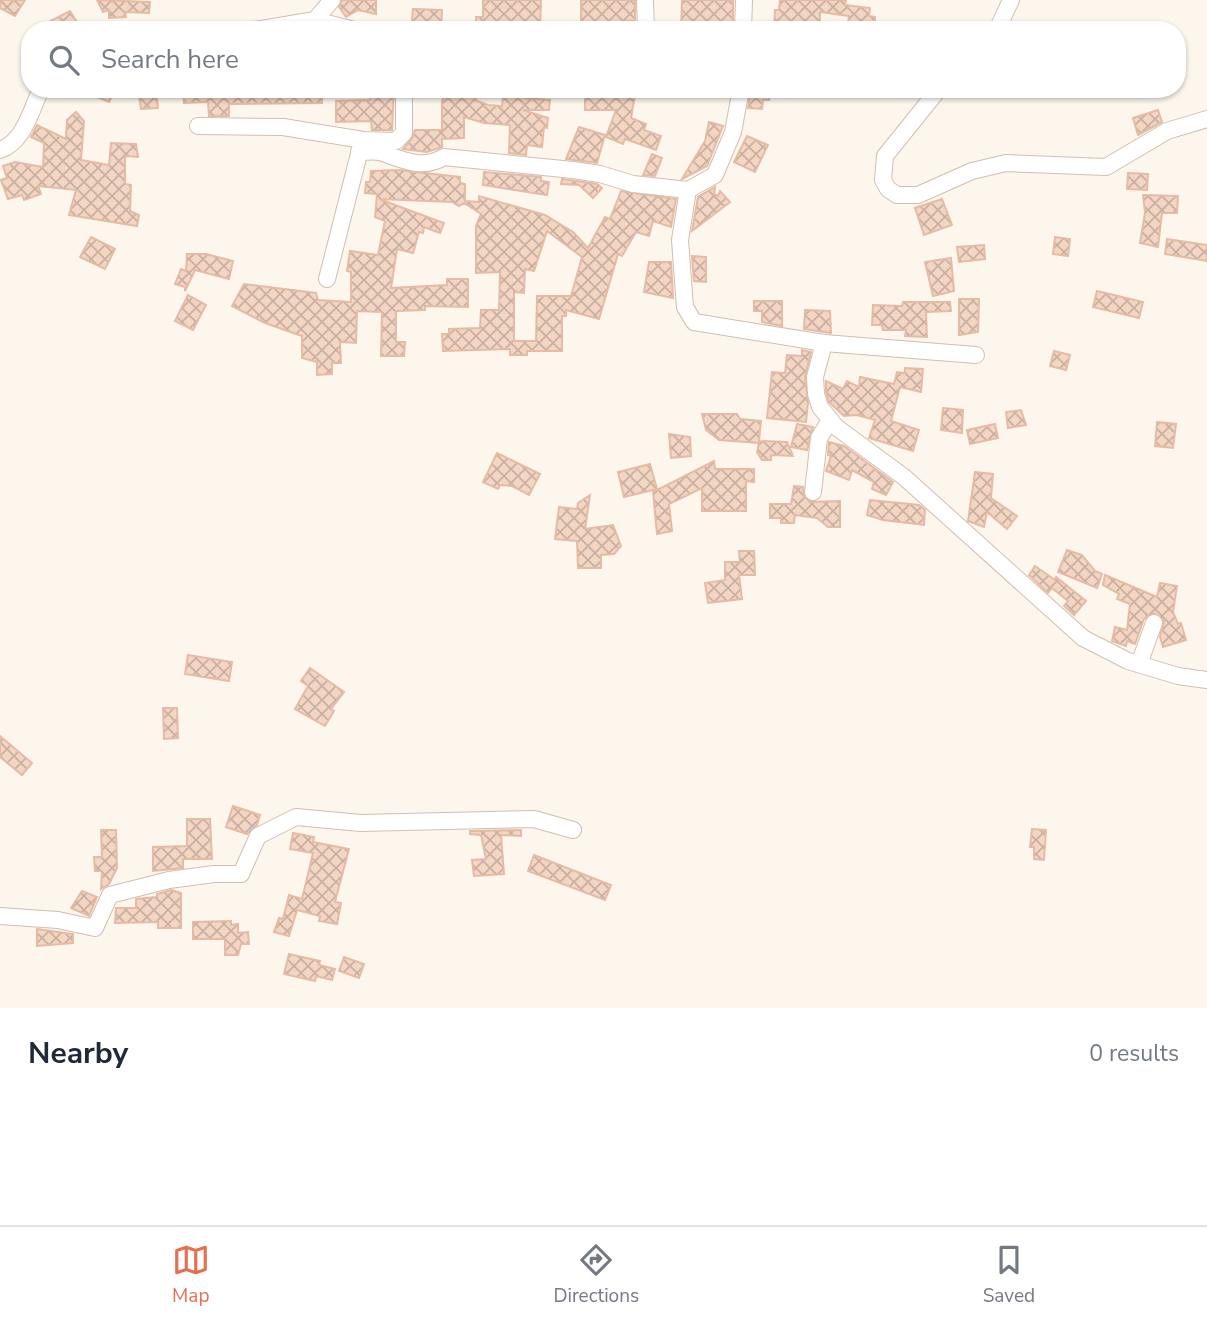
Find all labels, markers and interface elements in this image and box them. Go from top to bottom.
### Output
search box [21,21,1186,98]
icon: search [45,41,83,79]
text: Search here [101,42,239,77]
text: Nearby [28,1033,128,1074]
text: 0 results [1089,1038,1179,1069]
tab: Map [172,1241,210,1309]
tab: Directions [553,1241,639,1309]
tab: Saved [983,1241,1035,1309]

